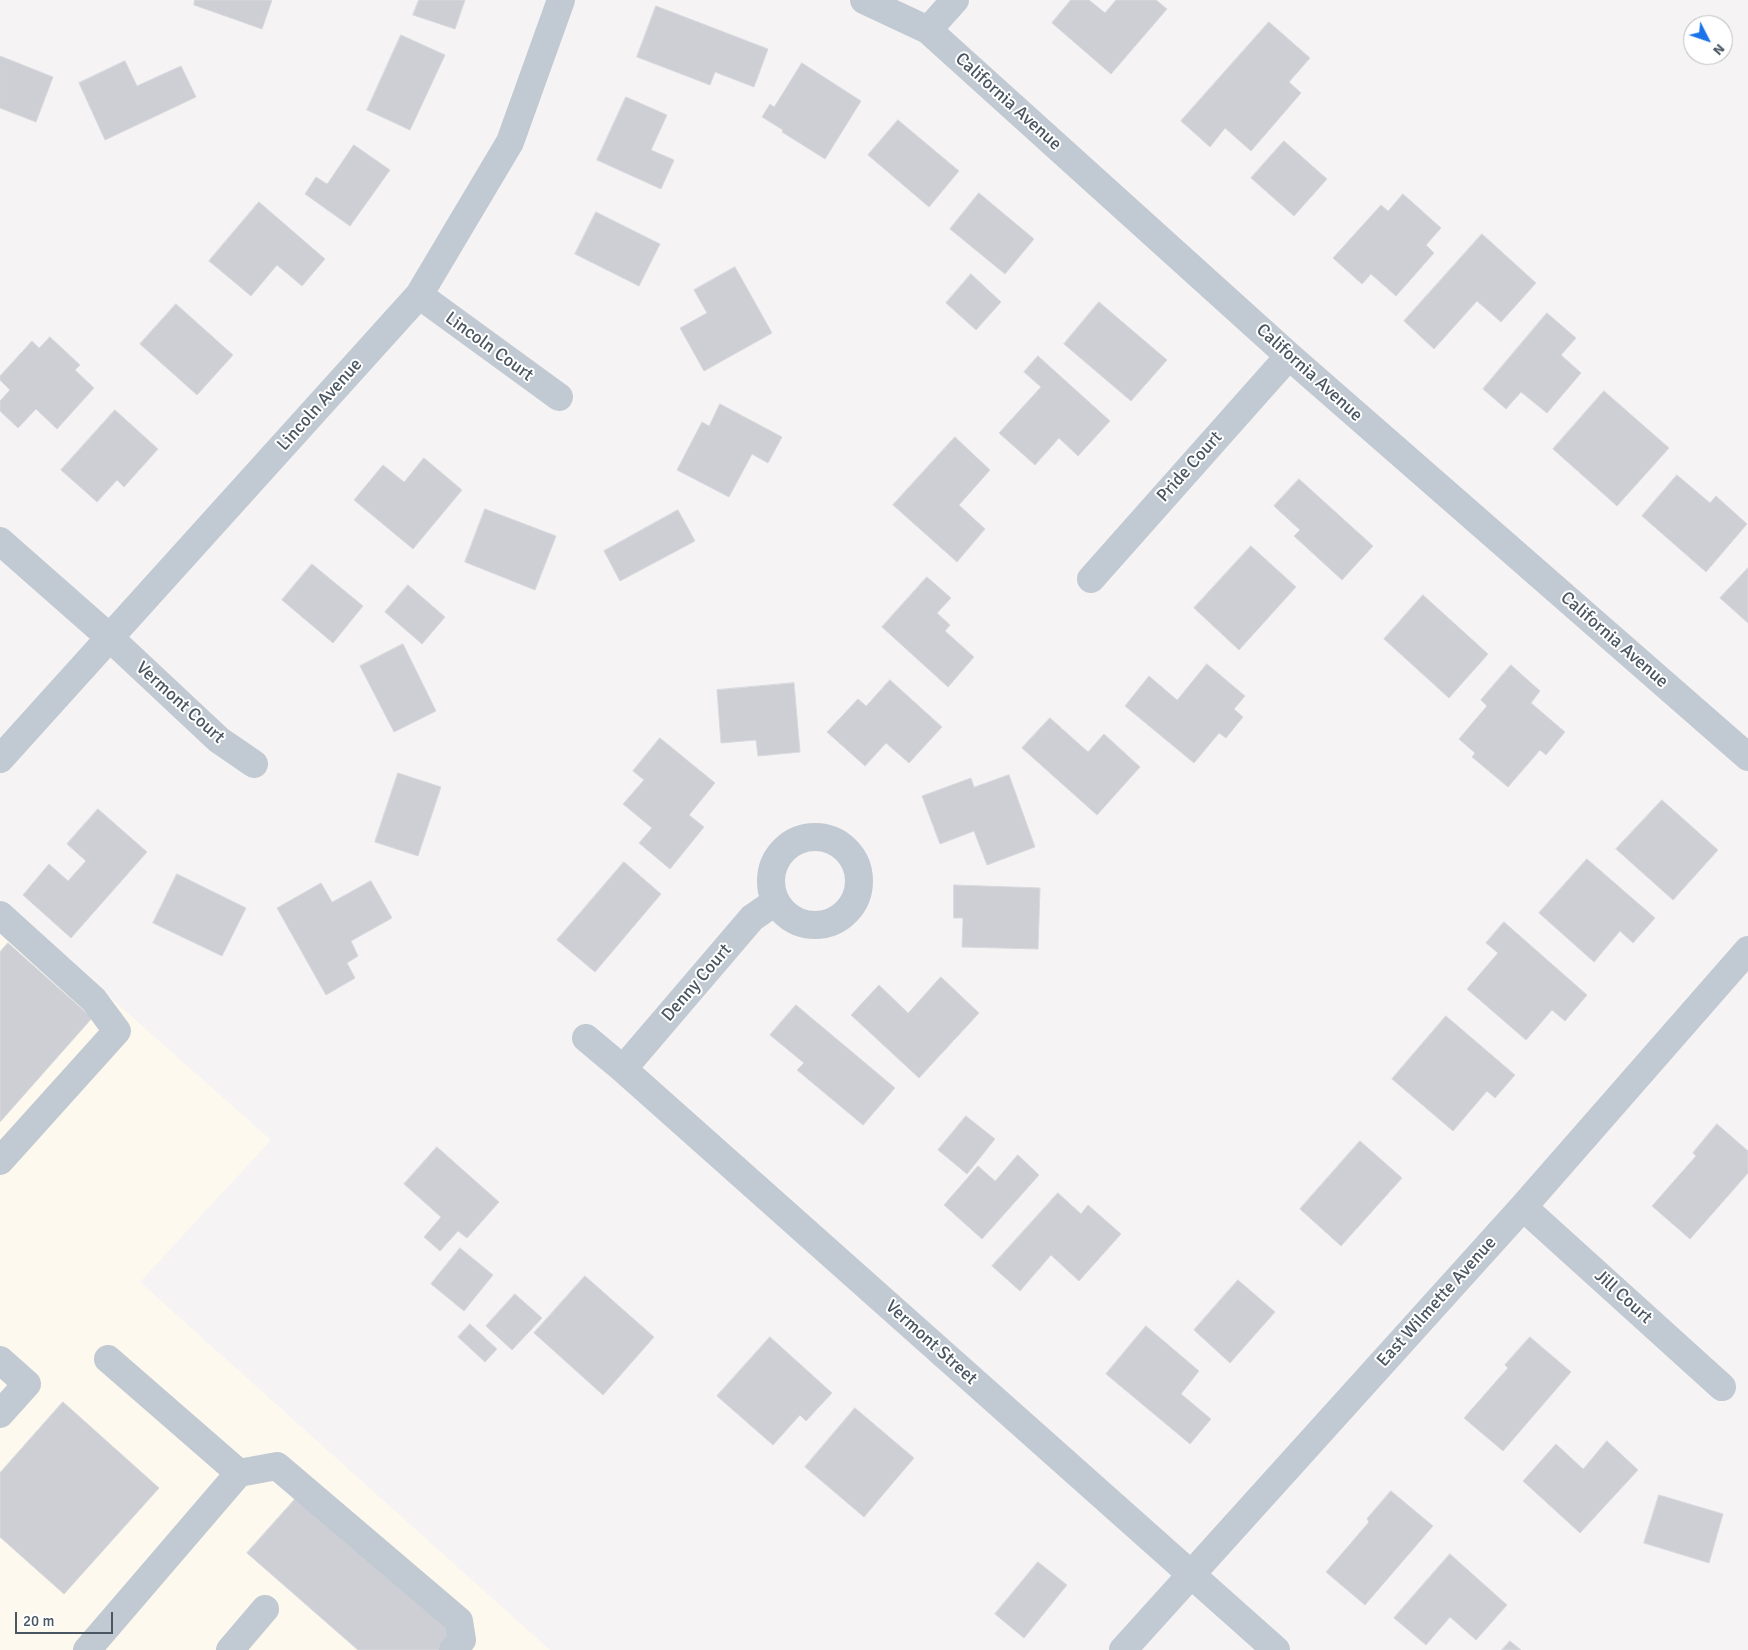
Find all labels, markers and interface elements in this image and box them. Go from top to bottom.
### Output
north arrow [1683,15,1733,65]
text: N [1709,40,1729,59]
street label: California Avenue [950,49,1066,155]
street label: Lincoln Court [441,308,537,386]
street label: California Avenue [1251,320,1367,426]
street label: Lincoln Avenue [273,354,367,456]
street label: Pride Court [1153,427,1227,507]
street label: California Avenue [1556,587,1672,693]
street label: Vermont Court [131,657,229,749]
street label: Denny Court [657,940,737,1026]
street label: East Wilmette Avenue [1373,1232,1501,1372]
street label: Jill Court [1590,1265,1656,1329]
street label: Vermont Street [881,1296,981,1390]
scale bar [18,1602,115,1634]
text: 20 m [23,1612,54,1630]

